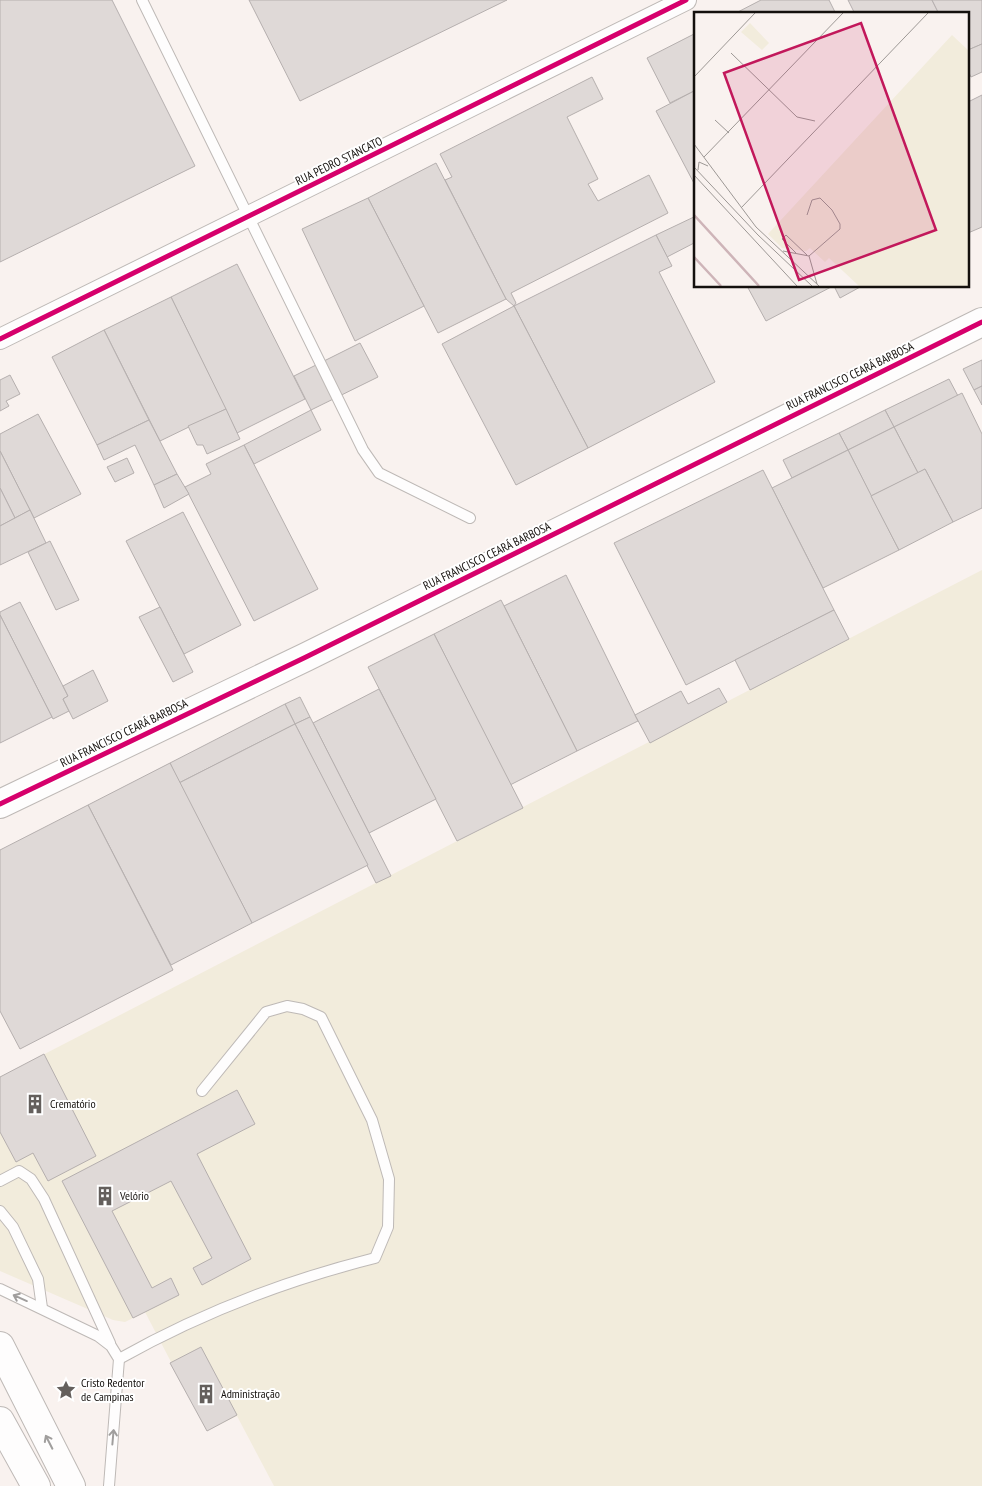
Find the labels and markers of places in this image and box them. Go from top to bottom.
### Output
building icon: Crematório [24,1093,46,1115]
place label: Crematório [50,1096,96,1111]
building icon: Velório [94,1185,116,1207]
place label: Velório [119,1188,149,1203]
place label: Cristo Redentor de Campinas [81,1375,145,1404]
place icon: Cristo Redentor de Campinas [55,1379,77,1401]
building icon: Administração [195,1383,217,1405]
place label: Administração [221,1386,280,1401]

